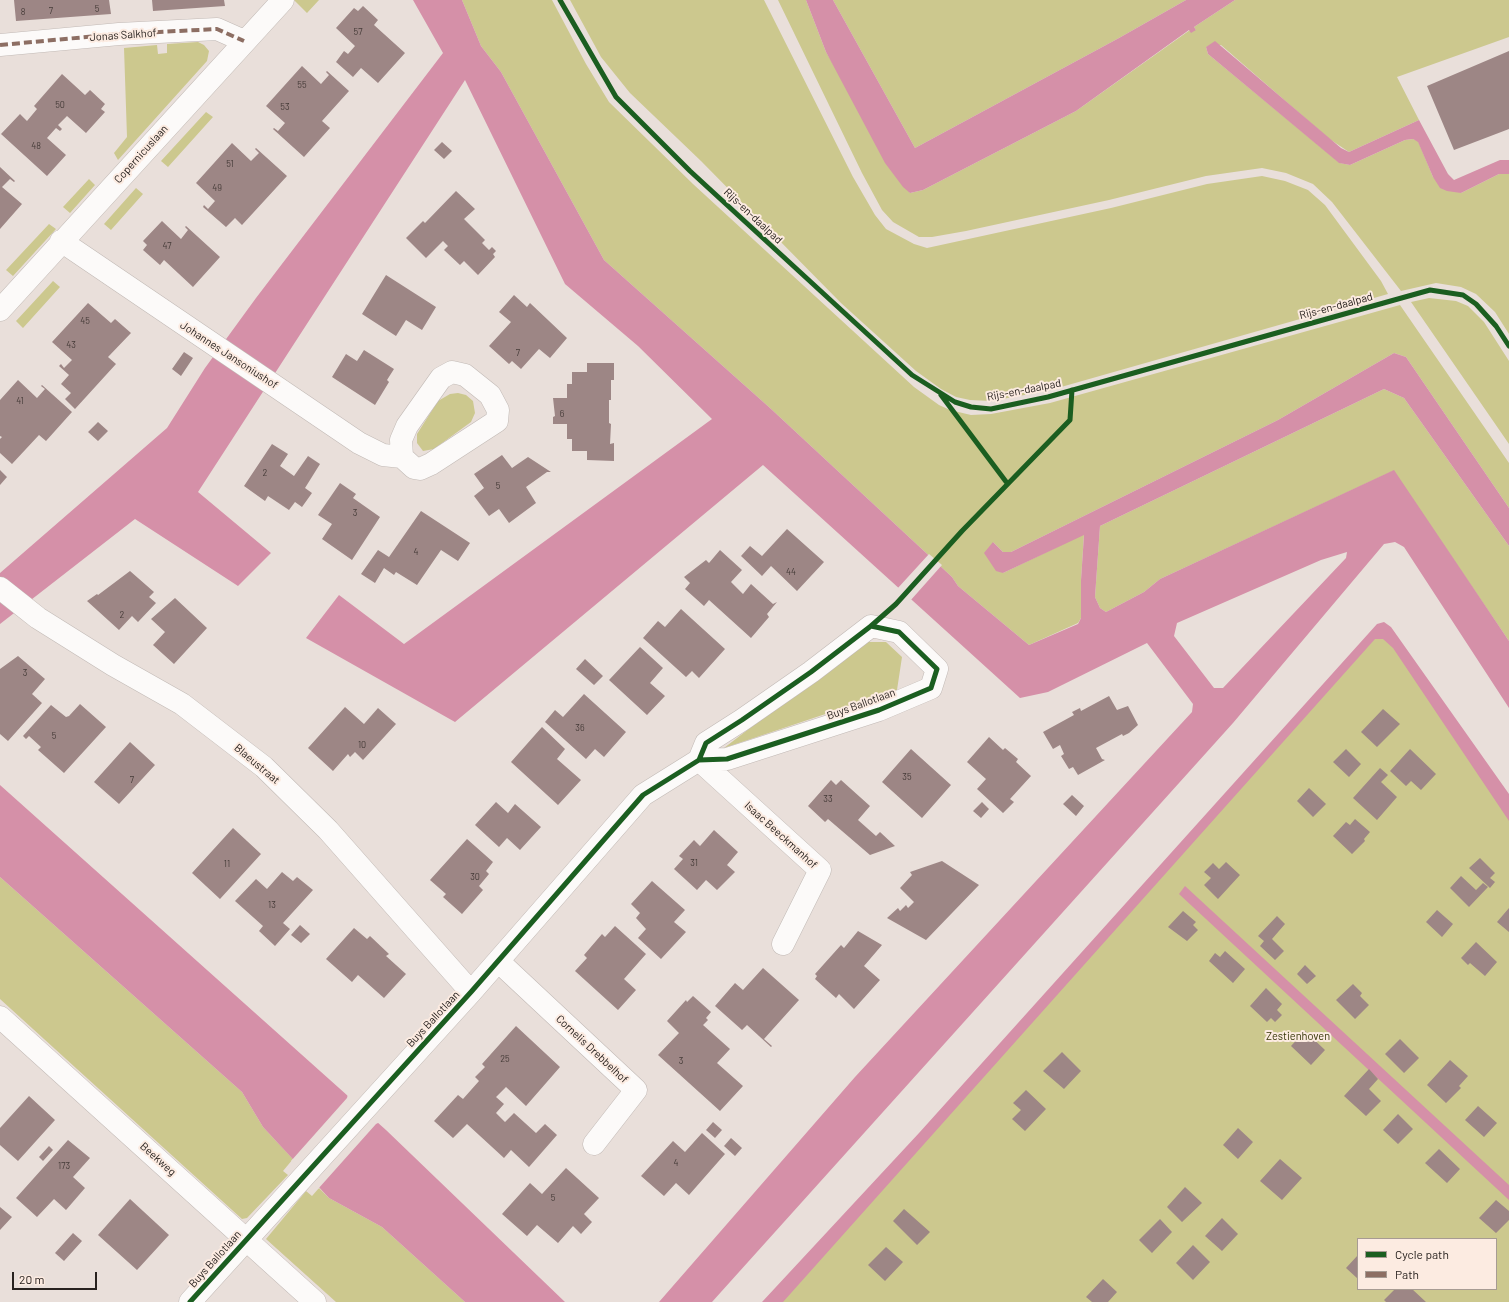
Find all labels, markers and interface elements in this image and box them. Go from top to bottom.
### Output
house number: 5 [95,4,99,14]
house number: 7 [49,6,53,16]
house number: 8 [21,7,25,17]
street label: Jonas Salkhof [89,26,157,44]
house number: 57 [354,27,362,37]
house number: 55 [297,80,307,90]
house number: 50 [55,100,65,110]
house number: 53 [280,102,290,112]
street label: Copernicuslaan [111,122,171,186]
house number: 48 [31,141,41,151]
house number: 51 [226,159,234,169]
house number: 49 [212,183,222,193]
street label: Rijs-en-daalpad [721,185,785,247]
house number: 47 [163,241,171,251]
street label: Rijs-en-daalpad [1298,290,1374,322]
house number: 45 [80,316,90,326]
street label: Johannes Jansoniushof [178,318,280,392]
house number: 43 [66,340,76,350]
house number: 7 [516,348,520,358]
street label: Rijs-en-daalpad [986,376,1062,404]
house number: 41 [16,396,24,406]
house number: 6 [560,409,564,419]
house number: 2 [263,468,267,478]
house number: 5 [496,481,500,491]
house number: 3 [353,508,357,518]
house number: 4 [414,547,418,557]
house number: 44 [786,567,796,577]
house number: 2 [120,610,124,620]
house number: 3 [23,668,27,678]
street label: Buys Ballotlaan [825,685,897,723]
house number: 36 [575,723,585,733]
house number: 5 [52,731,56,741]
house number: 10 [358,740,366,750]
street label: Blaeustraat [232,741,282,787]
house number: 35 [902,772,912,782]
house number: 7 [130,775,134,785]
house number: 33 [823,794,833,804]
street label: Isaac Beeckmanhof [742,799,820,871]
house number: 31 [690,858,698,868]
house number: 11 [224,859,230,869]
house number: 30 [470,872,480,882]
house number: 13 [268,900,276,910]
street label: Buys Ballotlaan [404,988,462,1050]
street label: Cornelis Drebbelhof [553,1012,631,1086]
park label: Zestienhoven [1266,1029,1330,1043]
house number: 25 [500,1054,510,1064]
house number: 3 [679,1056,683,1066]
street label: Beekweg [137,1139,179,1179]
house number: 4 [674,1158,678,1168]
house number: 173 [58,1161,70,1171]
house number: 5 [551,1193,555,1203]
street label: Buys Ballotlaan [186,1228,244,1290]
legend [1357,1238,1497,1290]
text: Cycle path [1395,1247,1449,1261]
scale bar [14,1264,99,1290]
text: Path [1395,1267,1419,1281]
text: 20 m [19,1272,45,1286]

